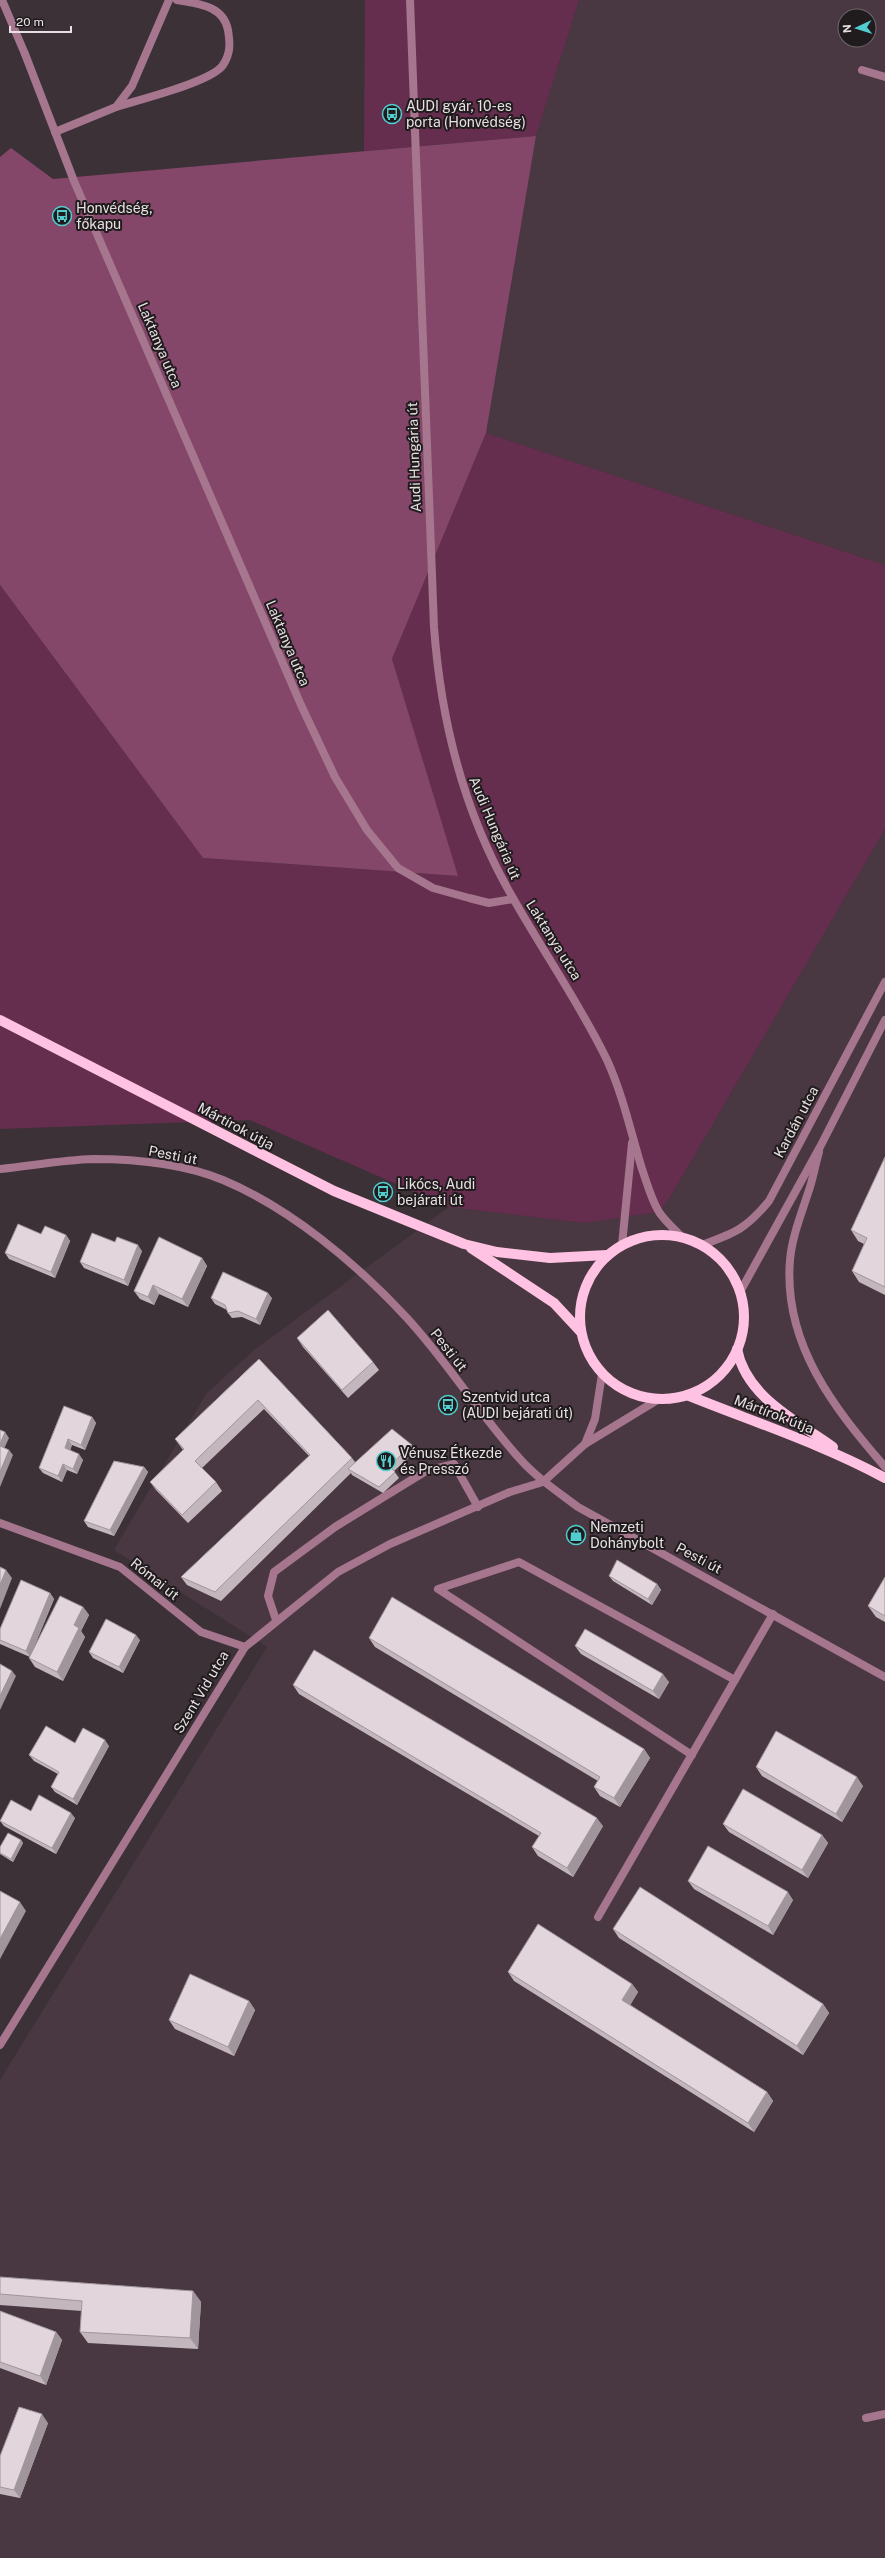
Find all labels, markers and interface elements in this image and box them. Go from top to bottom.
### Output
scale bar [10,8,71,34]
north arrow [837,8,877,48]
text: 20 m [16,15,44,29]
text: N [841,24,853,33]
place label: AUDI gyár, 10-es porta (Honvédség) [406,98,526,130]
bus stop icon: AUDI gyár, 10-es porta (Honvédség) [381,103,403,125]
place label: Honvédség, főkapu [76,200,153,232]
bus stop icon: Honvédség, főkapu [51,205,73,227]
street label: Laktanya utca [135,300,185,390]
street label: Audi Hungária út [404,402,424,512]
street label: Laktanya utca [263,598,313,688]
street label: Audi Hungária út [466,774,524,882]
street label: Laktanya utca [523,897,585,983]
street label: Kardán utca [770,1083,822,1161]
street label: Mártírok útja [195,1099,277,1153]
street label: Pesti út [147,1142,199,1168]
place label: Likócs, Audi bejárati út [397,1176,475,1208]
bus stop icon: Likócs, Audi bejárati út [372,1181,394,1203]
street label: Pesti út [427,1326,471,1374]
place label: Szentvid utca (AUDI bejárati út) [462,1389,573,1421]
street label: Mártírok útja [732,1391,816,1437]
bus stop icon: Szentvid utca (AUDI bejárati út) [437,1394,459,1416]
place label: Vénusz Étkezde és Presszó [400,1444,502,1477]
restaurant icon: Vénusz Étkezde és Presszó [375,1450,397,1472]
place label: Nemzeti Dohánybolt [590,1519,664,1551]
shop icon: Nemzeti Dohánybolt [565,1524,587,1546]
street label: Pesti út [673,1539,725,1577]
street label: Római út [128,1555,182,1603]
street label: Szent Vid utca [170,1648,232,1736]

